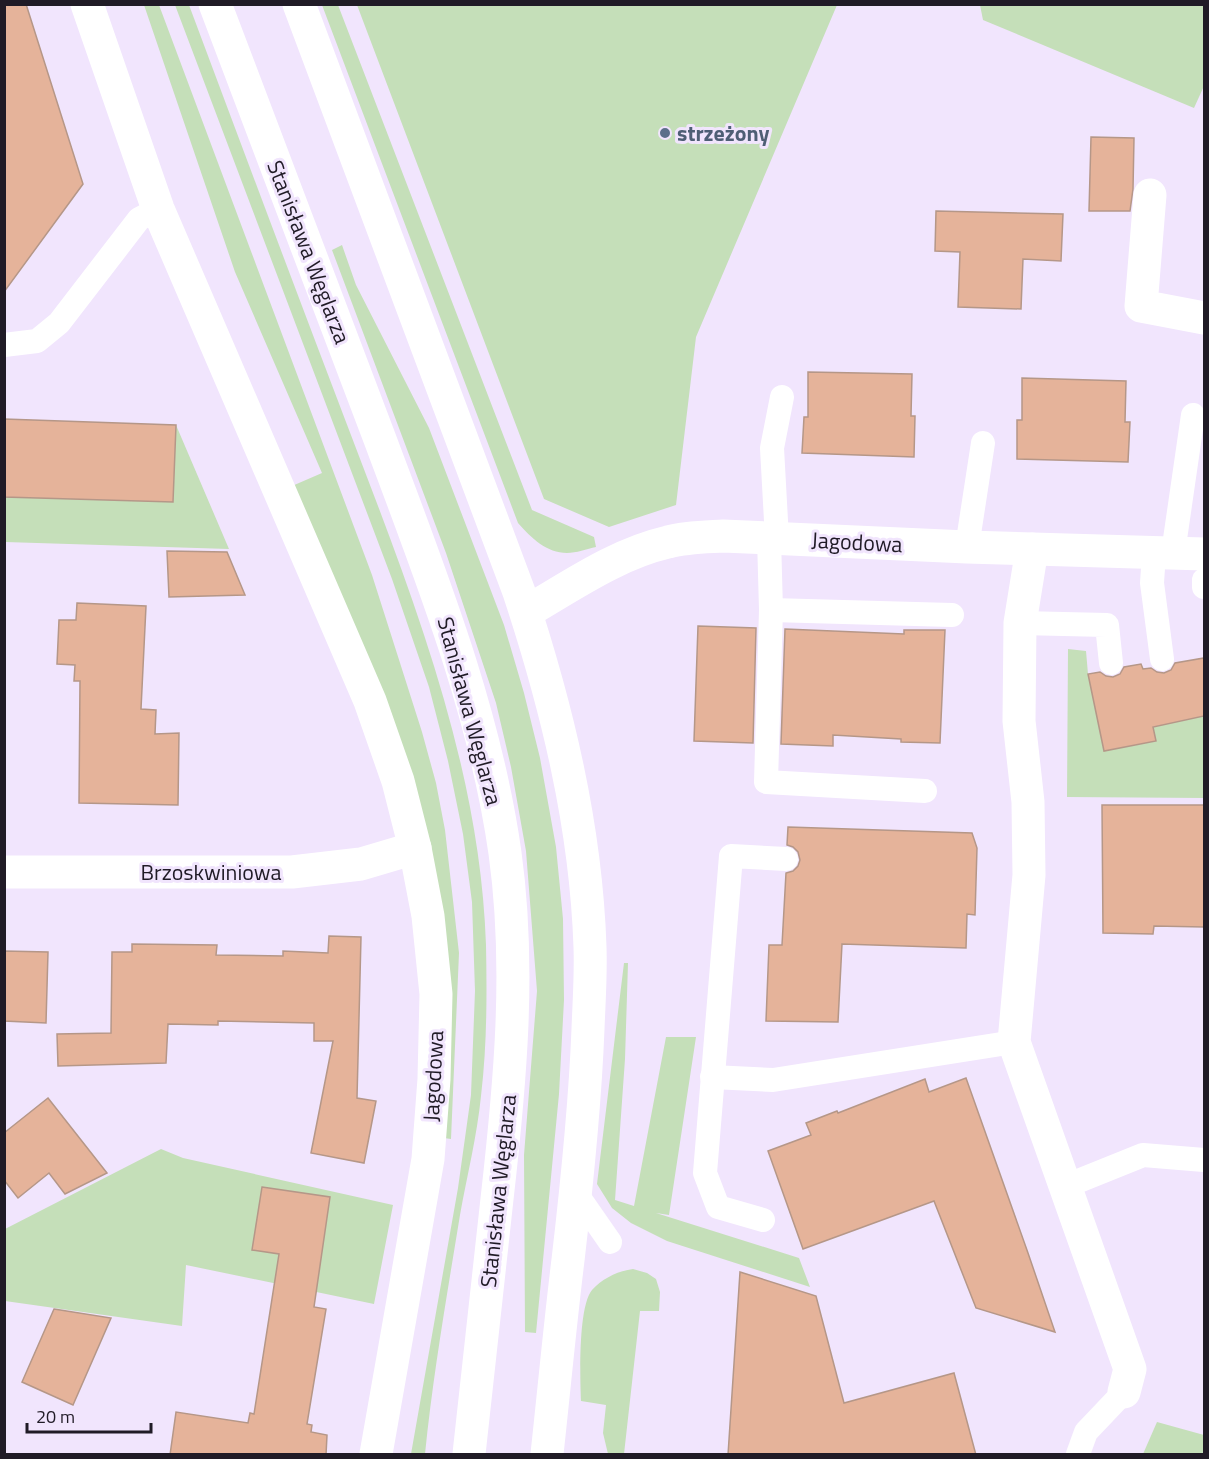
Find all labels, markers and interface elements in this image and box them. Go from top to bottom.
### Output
place label: strzeżony [677,116,770,150]
marker: strzeżony [658,126,672,140]
street label: Stanisława Węglarza [258,155,360,349]
street label: Jagodowa [811,523,903,561]
street label: Stanisława Węglarza [428,613,512,809]
street label: Brzoskwiniowa [141,855,281,889]
street label: Jagodowa [414,1030,452,1122]
street label: Stanisława Węglarza [471,1093,525,1289]
scale bar [27,1396,152,1434]
text: 20 m [36,1403,75,1430]

